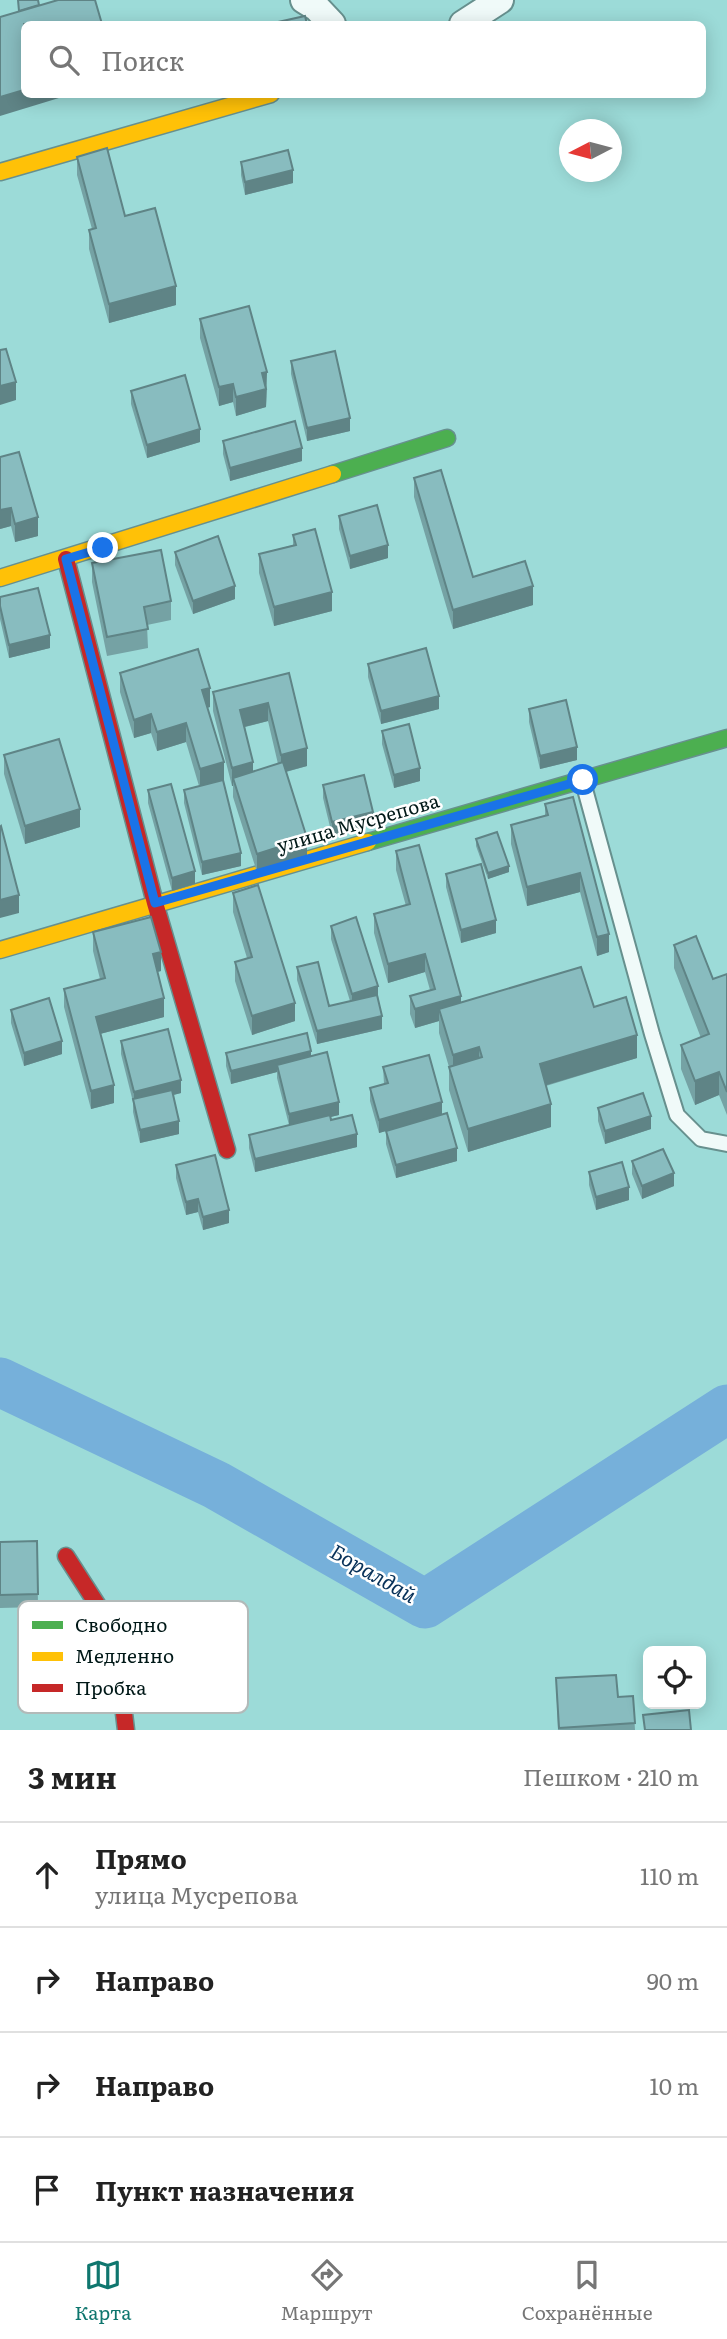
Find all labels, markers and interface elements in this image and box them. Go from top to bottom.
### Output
search box [21,21,706,98]
text: Поиск [101,40,184,79]
icon: search [45,41,83,79]
north arrow [559,119,622,182]
route end [87,532,118,563]
route start [567,764,598,795]
street label: улица Мусрепова [273,785,443,859]
water label: Боралдай [325,1535,424,1609]
legend [18,1601,248,1713]
text: Свободно [75,1610,167,1638]
text: Медленно [75,1641,174,1669]
map controls [643,1646,706,1709]
button: locate [643,1646,706,1709]
text: Пробка [75,1673,147,1701]
text: 3 мин [28,1754,117,1798]
text: Пешком · 210 m [523,1759,699,1793]
text: Прямо [95,1838,187,1877]
icon: ahead [28,1856,66,1894]
text: 110 m [640,1858,699,1892]
text: улица Мусрепова [95,1877,298,1911]
text: Направо [95,1960,214,1999]
icon: right [28,1961,66,1999]
text: 90 m [647,1963,699,1997]
text: Направо [95,2065,214,2104]
icon: right [28,2066,66,2104]
text: 10 m [649,2068,699,2102]
text: Пункт назначения [95,2170,354,2209]
icon: arrive [28,2171,66,2209]
tab: Карта [74,2256,131,2326]
tab: Маршрут [280,2256,373,2326]
tab: Сохранённые [522,2256,653,2326]

